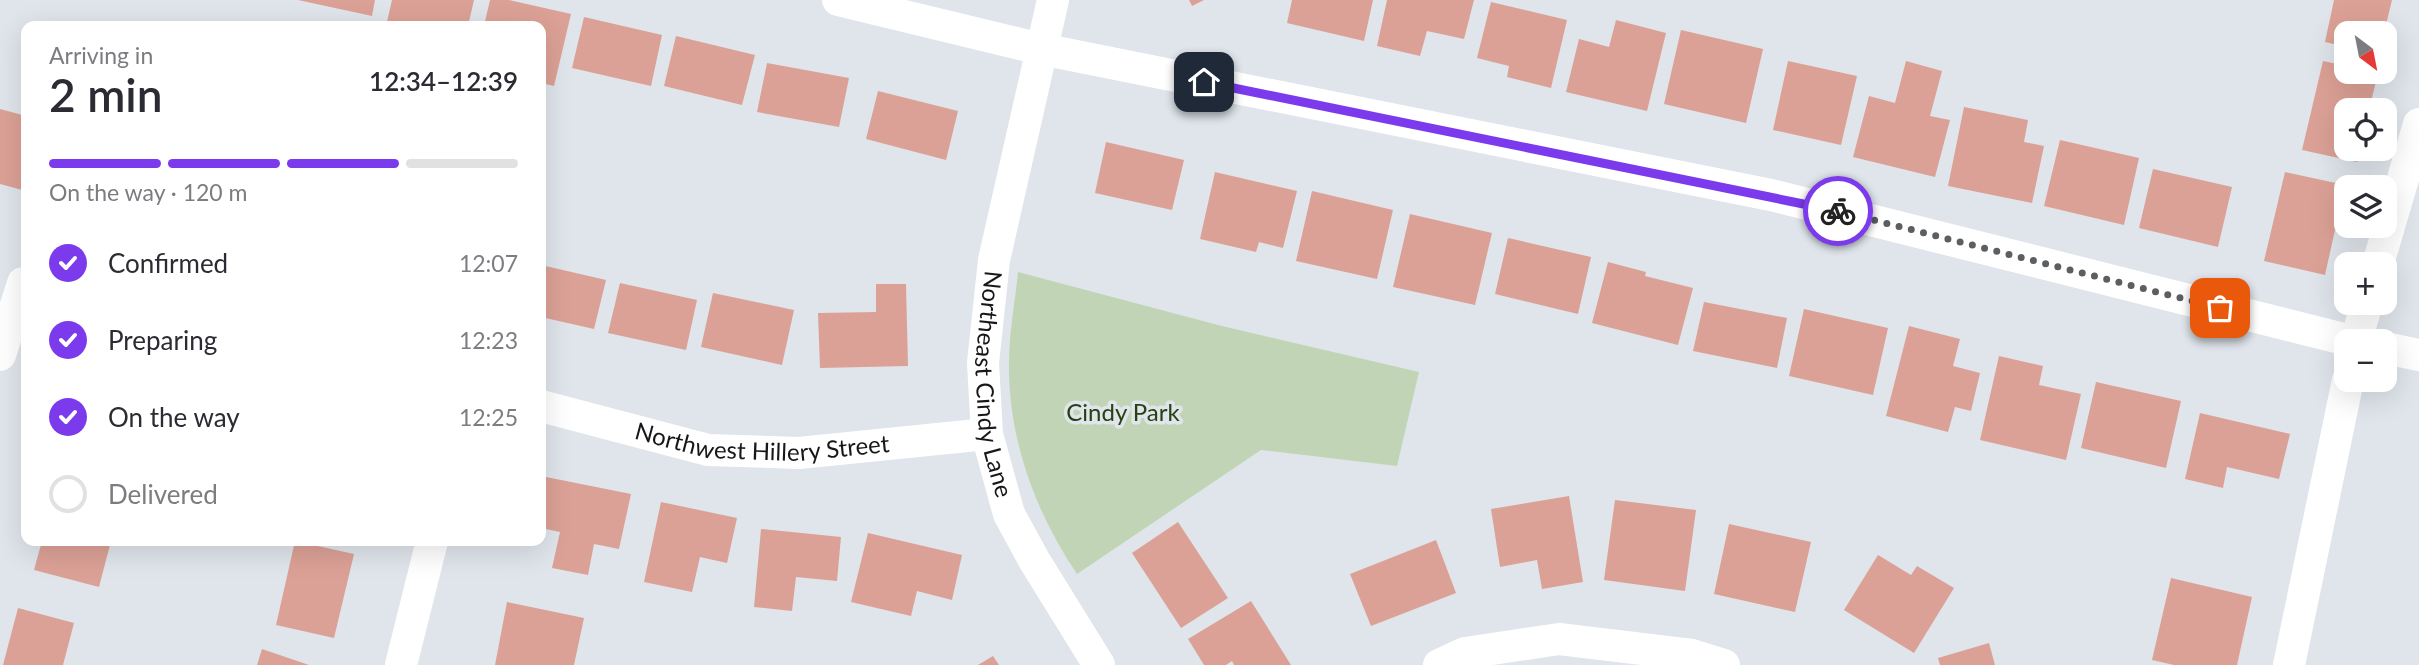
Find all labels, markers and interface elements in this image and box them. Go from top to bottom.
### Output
north arrow [2334,21,2398,84]
map controls [2334,21,2397,392]
text: Arriving in [49,41,153,69]
pin [1174,52,1234,112]
icon: home [1185,63,1223,101]
text: 12:34–12:39 [369,65,518,97]
text: 2 min [49,67,163,122]
button: locate [2334,98,2397,161]
button: layers [2334,175,2397,238]
courier [1803,176,1873,246]
text: On the way · 120 m [49,178,248,206]
icon: bike [1819,192,1857,230]
icon: check [49,244,87,282]
text: Confirmed [108,247,228,279]
text: 12:07 [459,249,518,277]
button: + [2334,252,2397,315]
street label: Northeast Cindy Lane [970,269,1020,500]
pin [2190,278,2250,338]
icon: bag [2201,289,2239,327]
icon: check [49,321,87,359]
text: Preparing [108,324,217,356]
text: 12:23 [459,326,518,354]
button: − [2334,329,2397,392]
park label: Cindy Park [1066,397,1181,426]
icon: check [49,398,87,436]
text: On the way [108,401,240,433]
text: 12:25 [459,403,518,431]
street label: Northwest Hillery Street [632,415,891,466]
text: Delivered [108,478,218,510]

